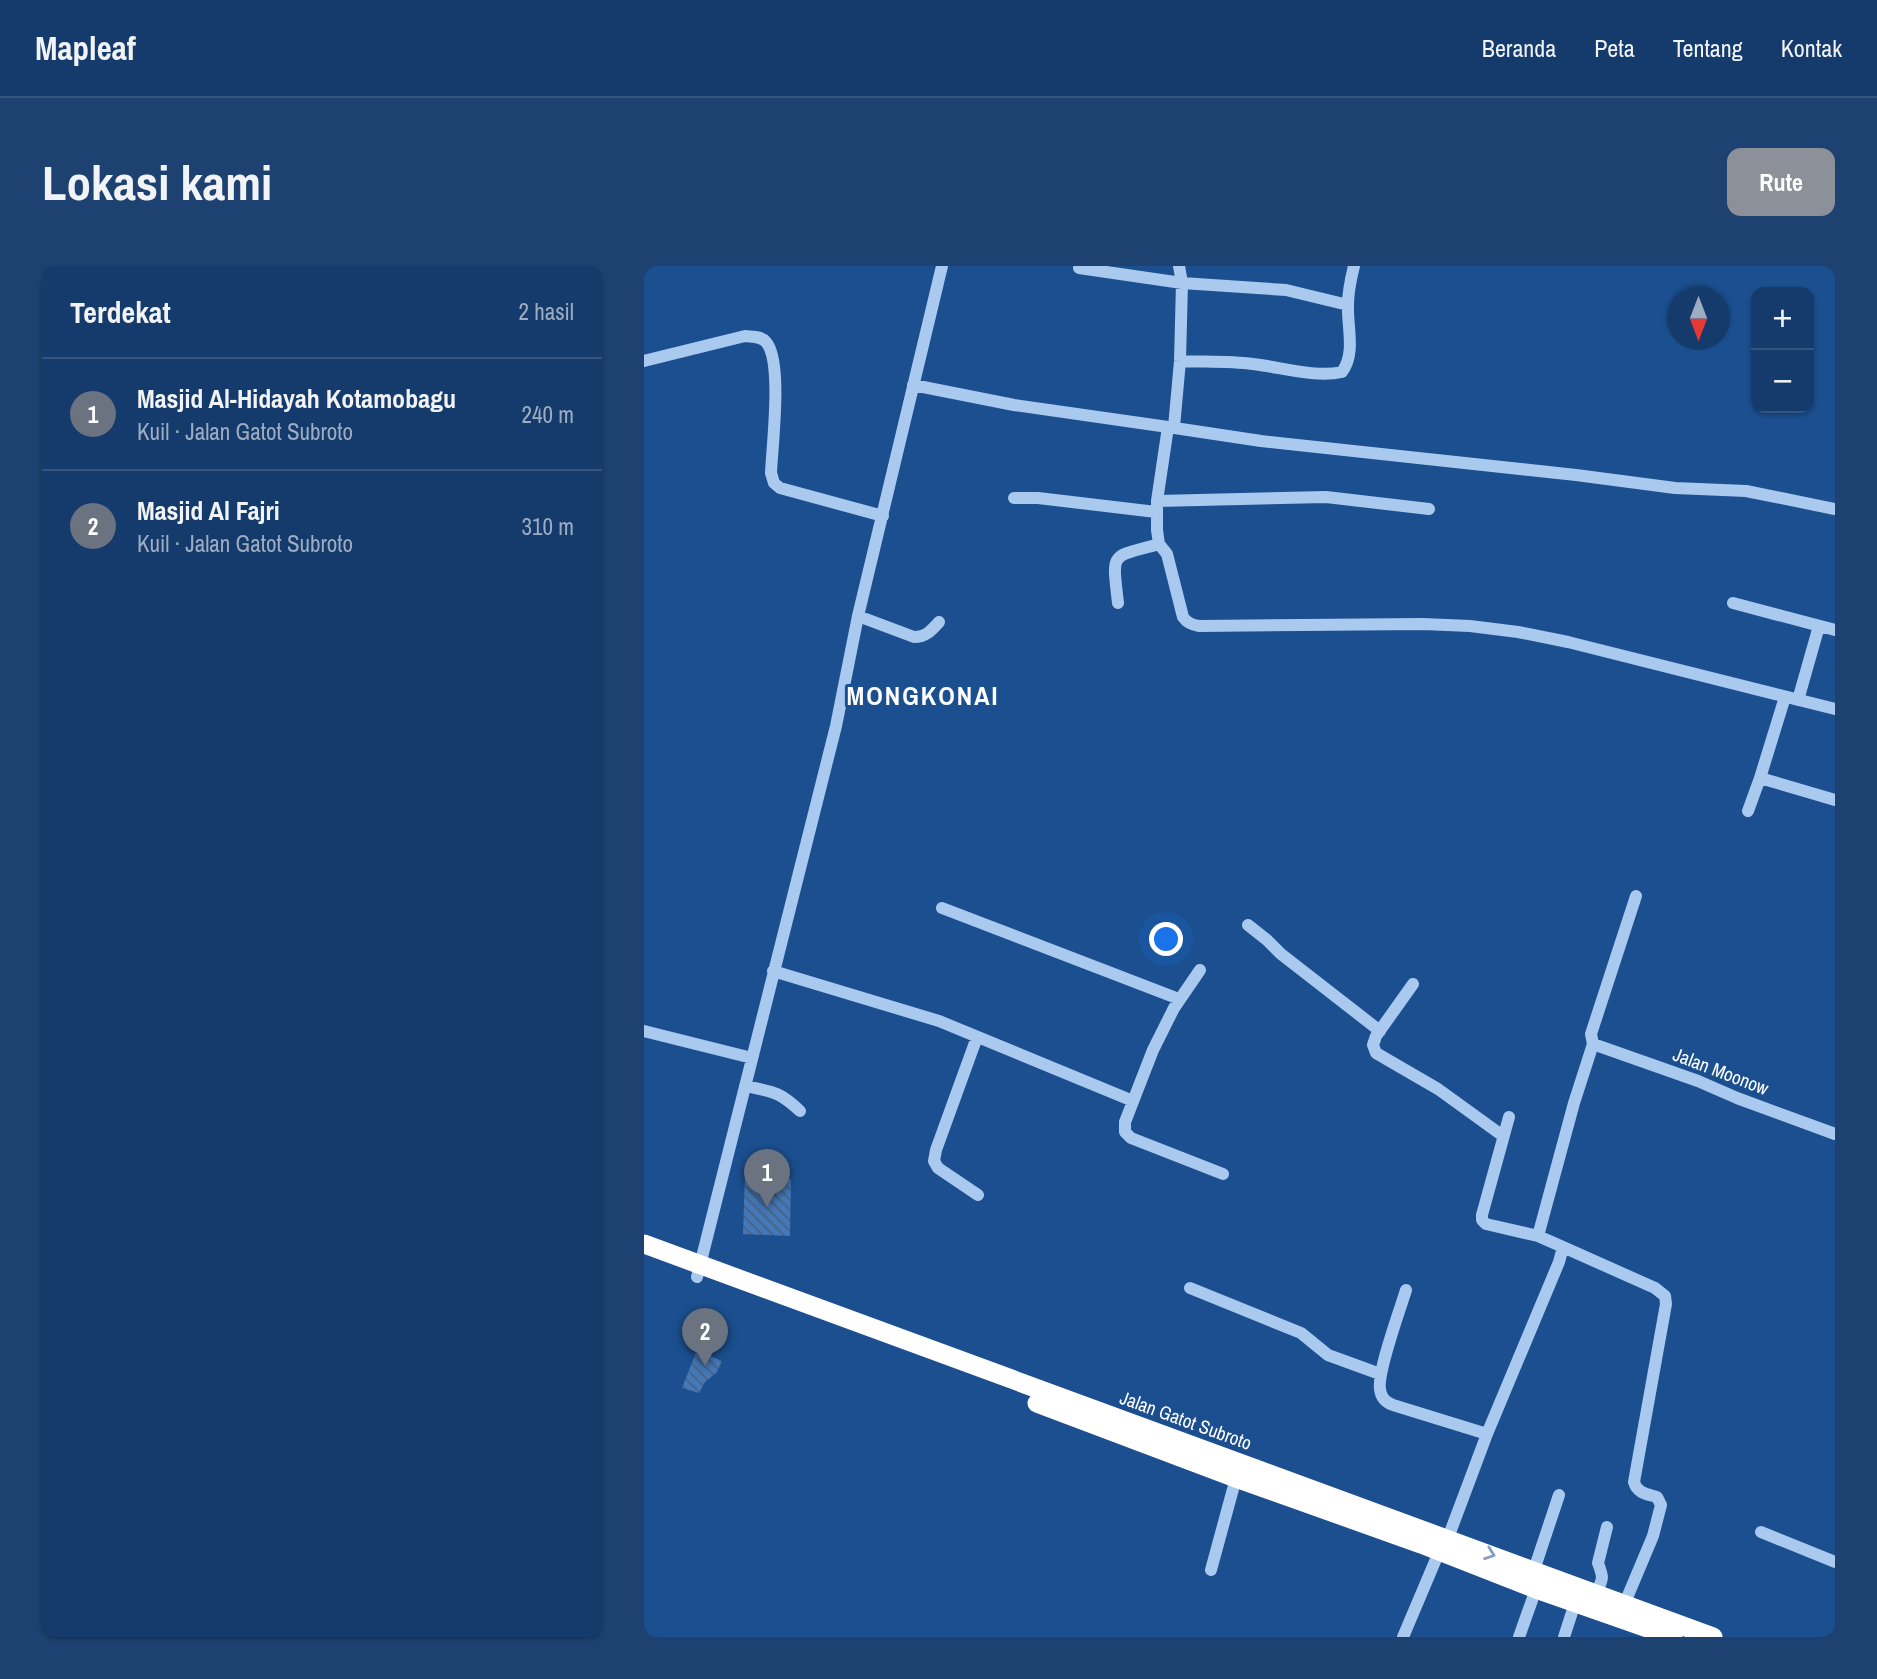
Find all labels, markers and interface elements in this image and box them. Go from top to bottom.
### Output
text: Mapleaf [35,26,136,70]
text: Beranda [1482,32,1556,64]
text: Peta [1594,32,1635,64]
text: Tentang [1673,32,1743,64]
text: Kontak [1781,32,1842,64]
button: Rute [1727,148,1835,216]
text: Lokasi kami [42,149,272,215]
north arrow [1667,287,1730,350]
map controls [1751,287,1814,413]
button: + [1751,287,1814,350]
text: Terdekat [70,292,171,332]
text: 2 hasil [518,296,574,327]
button: − [1751,350,1814,413]
text: Masjid Al-Hidayah Kotamobagu [137,381,456,416]
text: 1 [88,399,98,430]
text: 240 m [522,399,574,430]
text: Kuil · Jalan Gatot Subroto [137,416,353,447]
text: Masjid Al Fajri [137,493,280,528]
text: 2 [88,511,98,542]
text: 310 m [522,511,574,542]
text: Kuil · Jalan Gatot Subroto [137,528,353,559]
district label: MONGKONAI [846,678,1000,713]
your location [1149,922,1183,956]
street label: Jalan Moonow [1669,1041,1773,1101]
pin: 1 [744,1149,790,1207]
pin: 2 [682,1308,728,1366]
street label: Jalan Gatot Subroto [1116,1384,1256,1456]
one-way arrow [1484,1546,1496,1560]

